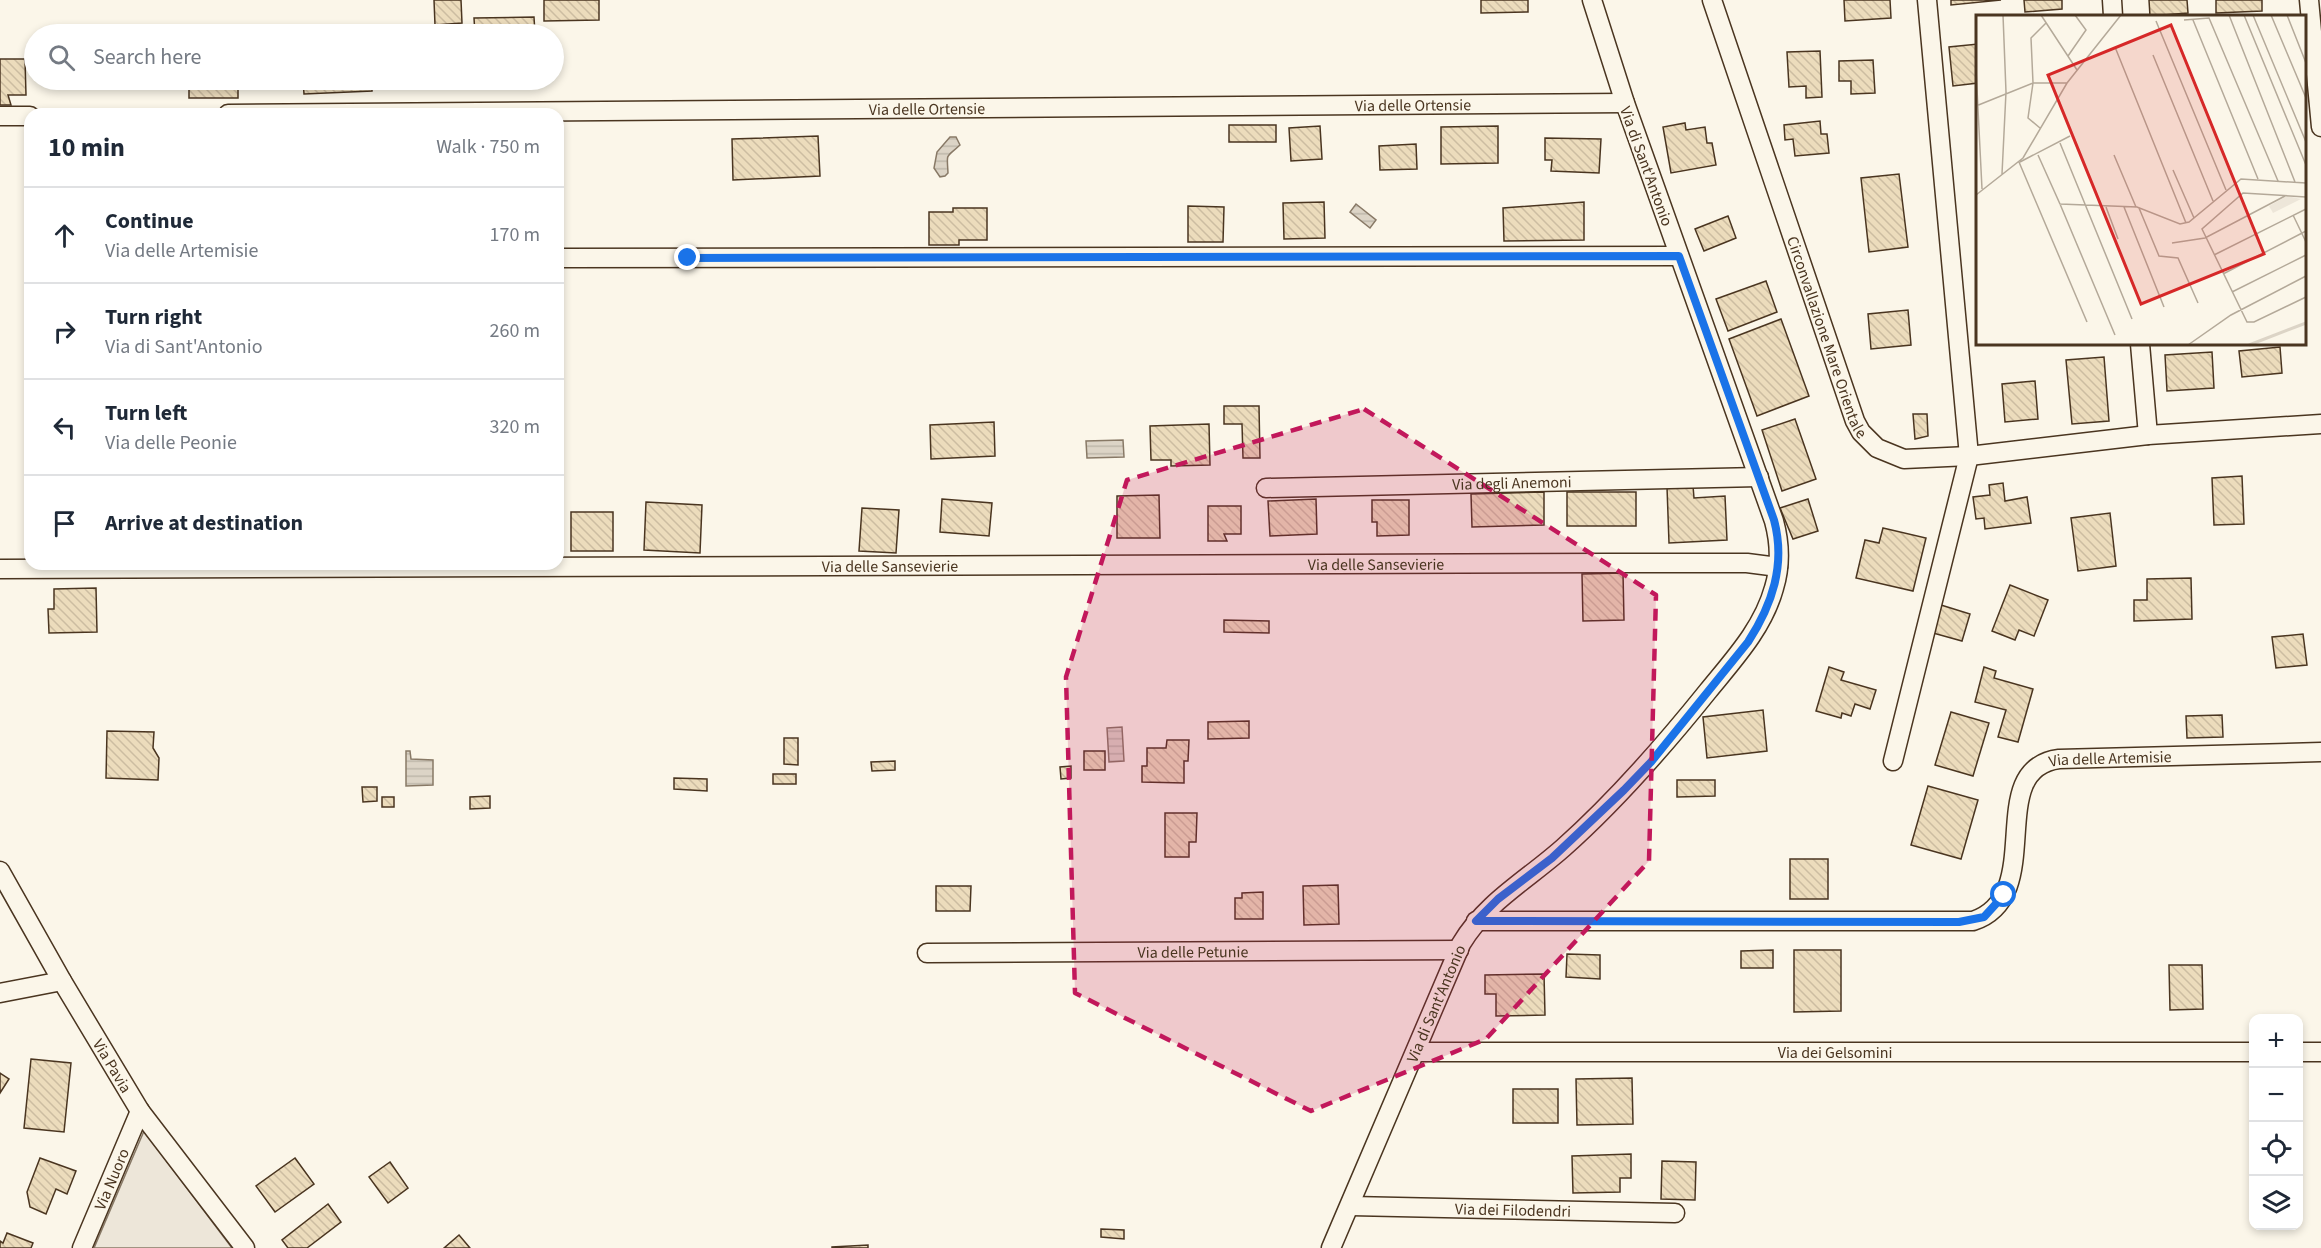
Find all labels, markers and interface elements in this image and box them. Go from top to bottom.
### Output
inset map [1976,15,2306,345]
search box [24,24,564,90]
icon: search [45,41,78,74]
text: Search here [93,41,201,73]
street label: Via delle Ortensie [1355,94,1471,117]
street label: Via delle Ortensie [869,98,985,121]
street label: Via di Sant'Antonio [1614,103,1678,229]
text: 10 min [48,129,125,166]
text: Walk · 750 m [436,133,540,161]
text: Continue [105,205,194,237]
icon: ahead [48,219,81,252]
text: 170 m [490,221,540,249]
street label: Circonvallazione Mare Orientale [1781,233,1872,444]
text: Via delle Artemisie [105,237,258,265]
route end [674,244,700,270]
text: Turn right [105,301,202,333]
icon: right [48,315,81,348]
text: 260 m [490,317,540,345]
text: Via di Sant'Antonio [105,333,263,361]
text: Turn left [105,397,187,429]
icon: left [48,411,81,444]
text: 320 m [490,413,540,441]
text: Via delle Peonie [105,429,237,457]
street label: Via degli Anemoni [1452,471,1572,496]
icon: arrive [48,507,81,540]
text: Arrive at destination [105,507,303,539]
street label: Via delle Sansevierie [1308,554,1444,576]
street label: Via delle Sansevierie [822,555,958,578]
street label: Via delle Artemisie [2047,746,2172,773]
route start [1990,881,2016,907]
street label: Via delle Petunie [1138,941,1249,964]
street label: Via di Sant'Antonio [1402,941,1471,1066]
map controls [2249,1014,2303,1230]
button: + [2249,1014,2303,1068]
street label: Via Pavia [87,1035,137,1097]
street label: Via dei Gelsomini [1778,1042,1892,1064]
button: − [2249,1068,2303,1122]
button: locate [2249,1122,2303,1176]
street label: Via Nuoro [89,1145,135,1214]
button: layers [2249,1176,2303,1230]
street label: Via dei Filodendri [1455,1198,1571,1223]

